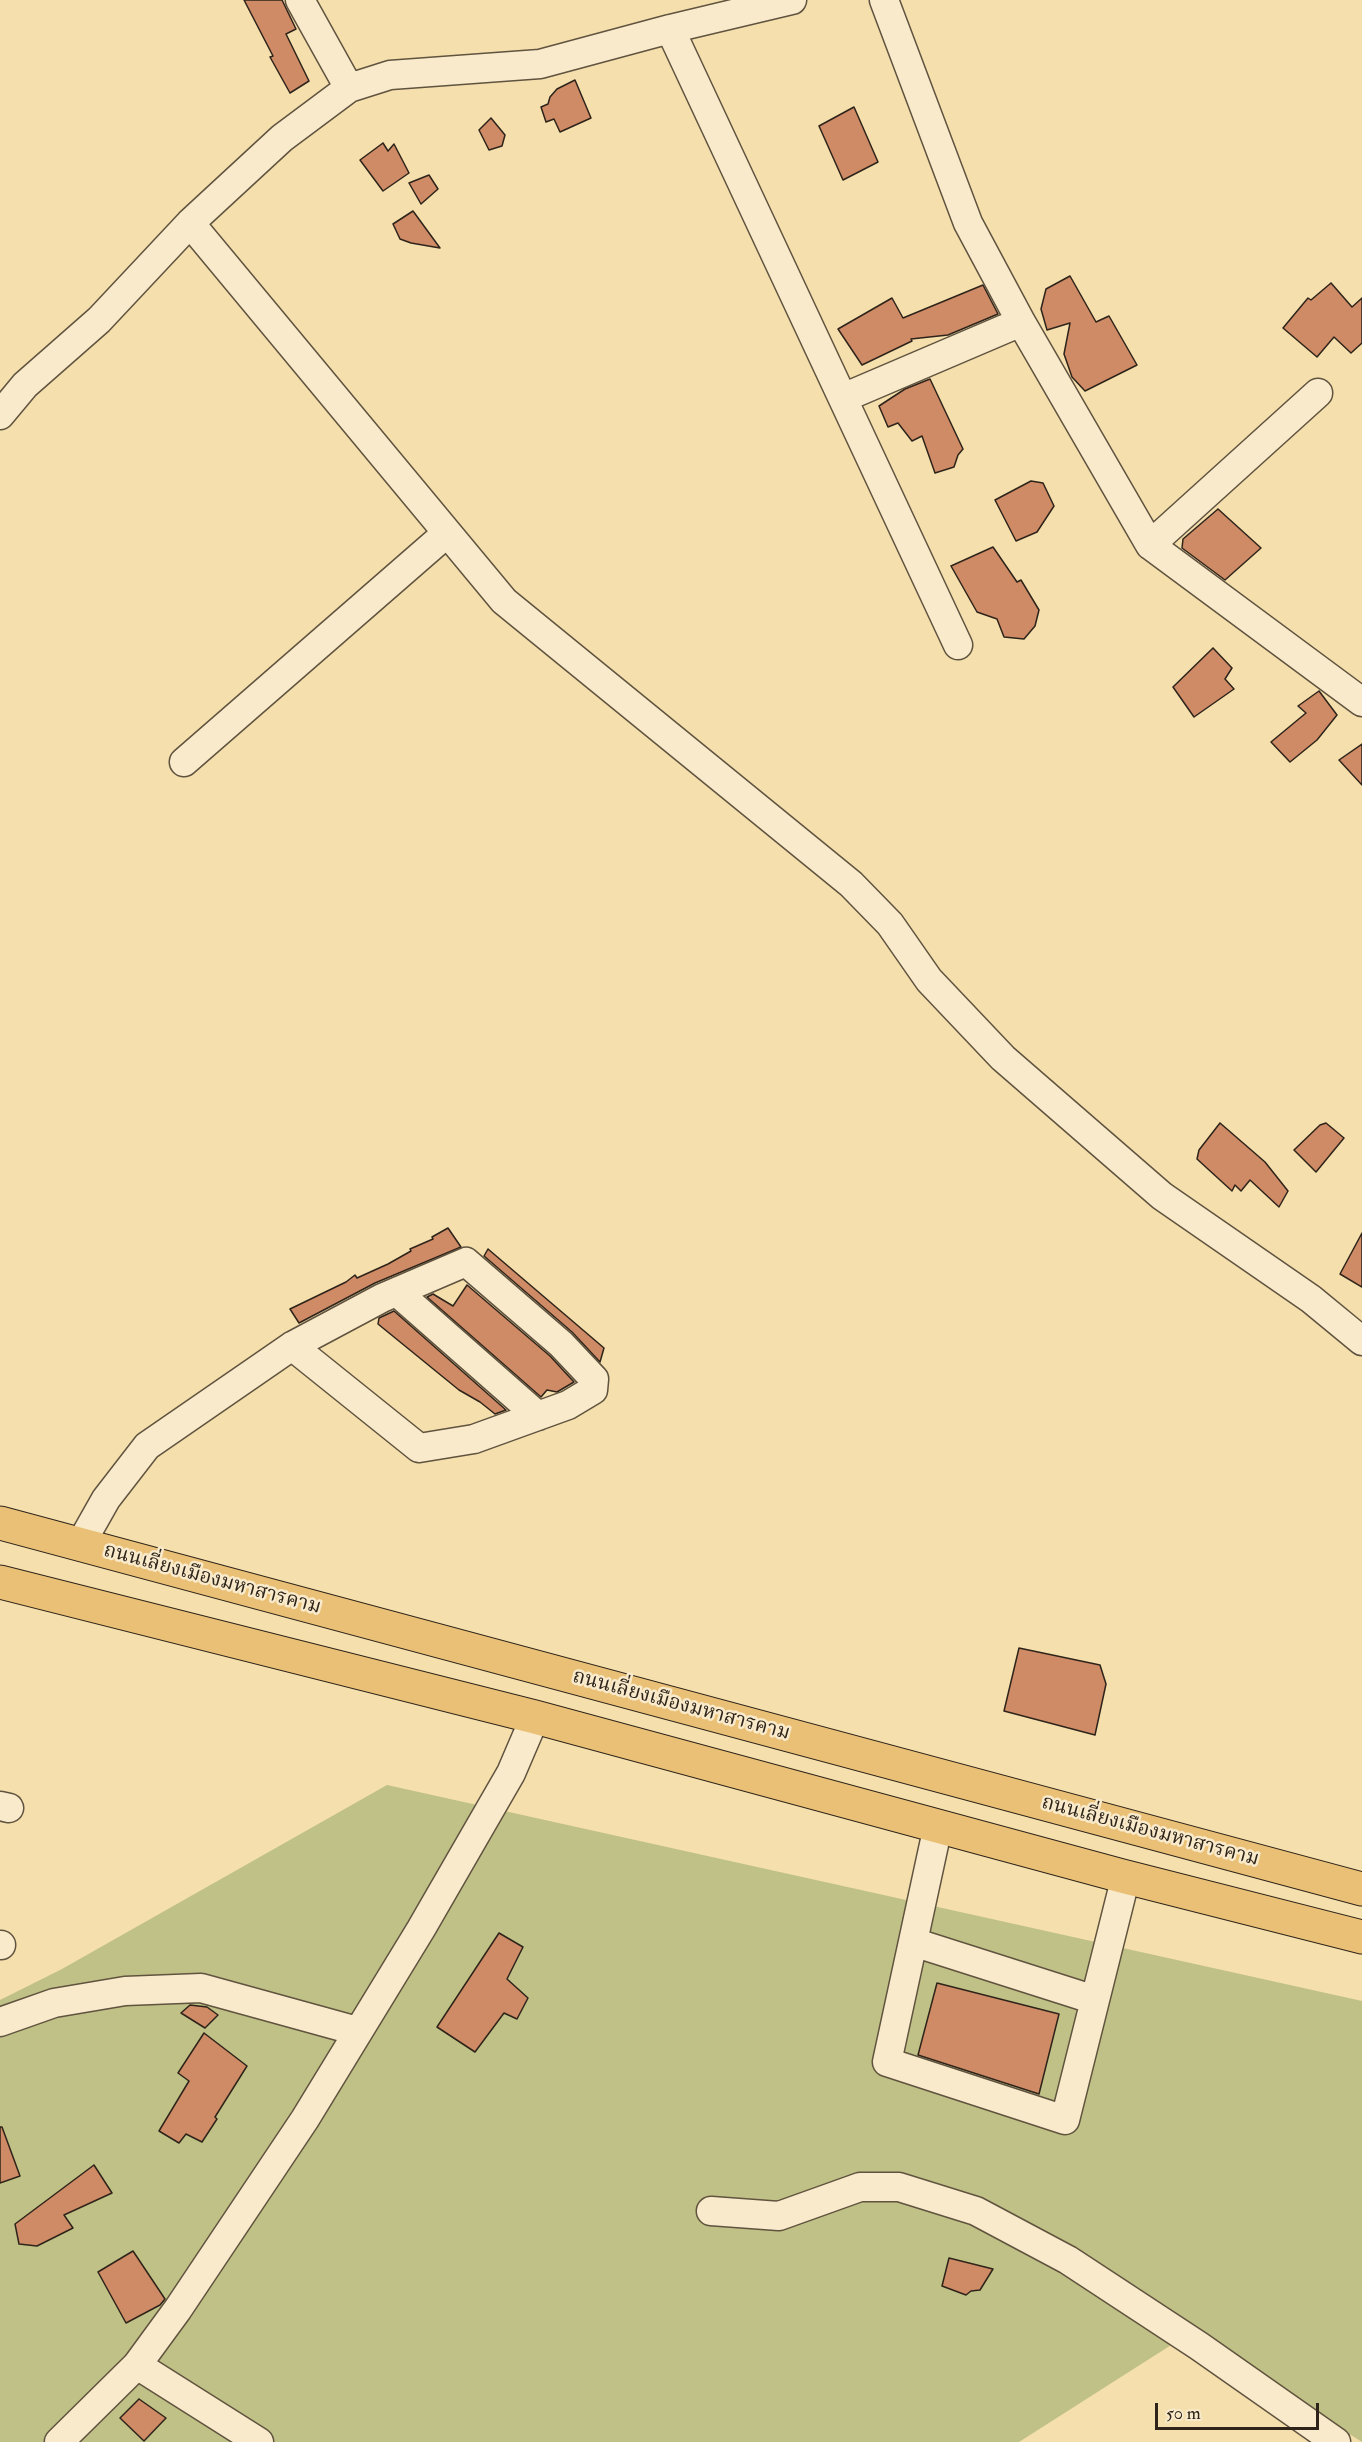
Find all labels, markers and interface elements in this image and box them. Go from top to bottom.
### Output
street label: ถนนเลี่ยงเมืองมหาสารคาม [101,1539,323,1621]
street label: ถนนเลี่ยงเมืองมหาสารคาม [570,1665,792,1747]
street label: ถนนเลี่ยงเมืองมหาสารคาม [1039,1791,1261,1873]
scale bar [1158,2391,1322,2429]
text: 50 m [1166,2402,1201,2425]

